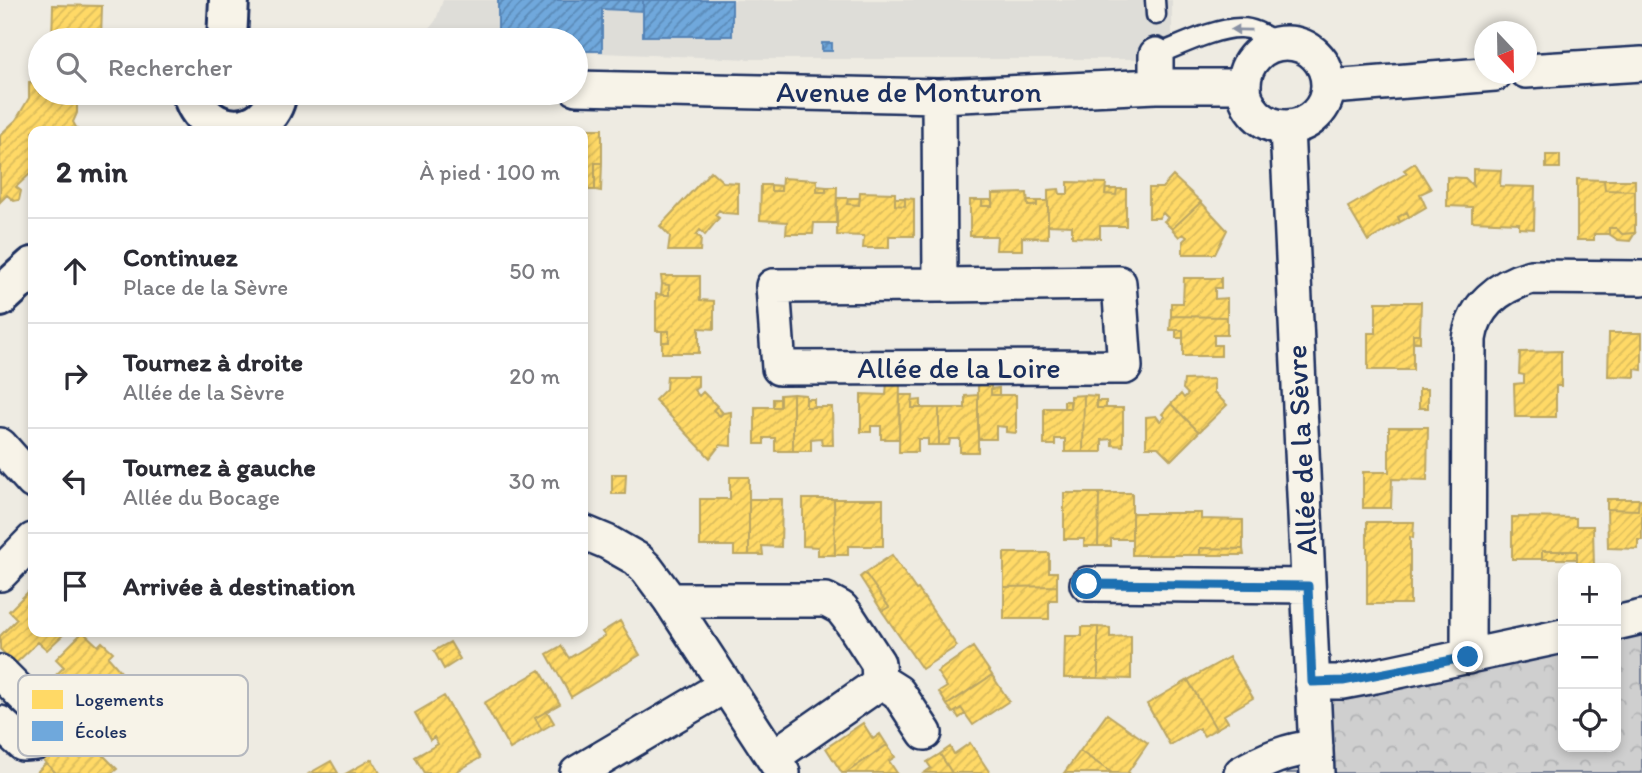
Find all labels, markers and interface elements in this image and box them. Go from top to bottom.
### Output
north arrow [1474,21,1537,84]
one-way arrow [1230,25,1252,36]
search box [28,28,588,105]
icon: search [52,48,90,86]
text: Rechercher [108,51,232,83]
street label: Avenue de Monturon [776,73,1042,110]
text: 2 min [56,153,127,190]
text: À pied · 100 m [419,158,560,186]
text: Continuez [123,241,238,273]
icon: ahead [56,252,94,290]
text: 50 m [509,257,560,285]
text: Place de la Sèvre [123,273,288,301]
street label: Allée de la Sèvre [1277,344,1325,556]
text: Tournez à droite [123,346,303,378]
street label: Allée de la Loire [857,349,1061,386]
icon: right [56,357,94,395]
text: 20 m [509,362,560,390]
text: Allée de la Sèvre [123,378,285,406]
text: Tournez à gauche [123,451,316,483]
icon: left [56,462,94,500]
text: 30 m [509,467,560,495]
text: Allée du Bocage [123,483,280,511]
map controls [1558,563,1621,752]
button: + [1558,563,1621,626]
icon: arrive [56,567,94,605]
route start [1071,568,1102,599]
text: Arrivée à destination [123,570,355,602]
button: − [1558,626,1621,689]
route end [1452,641,1483,672]
legend [18,675,248,756]
text: Logements [75,688,164,711]
button: locate [1558,689,1621,752]
text: Écoles [75,720,127,743]

